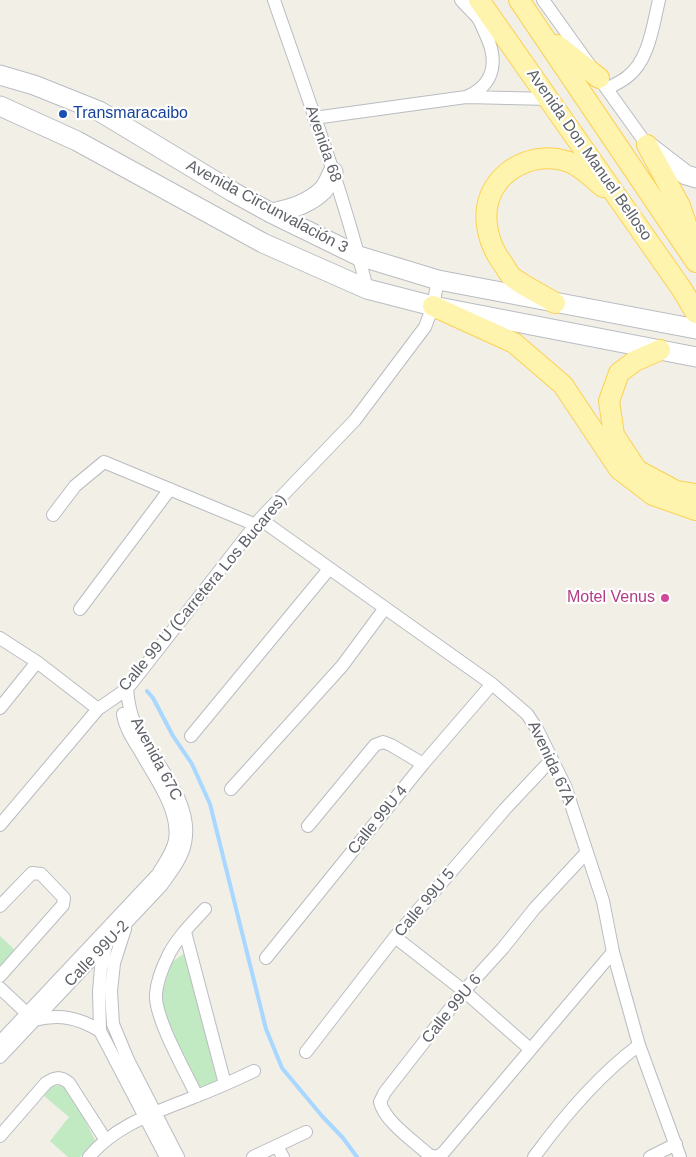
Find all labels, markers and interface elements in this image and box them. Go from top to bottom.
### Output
street label: Avenida Don Manuel Belloso [522,65,656,245]
street label: Avenida 68 [301,103,345,185]
place label: Transmaracaibo [73,104,188,124]
marker: Transmaracaibo [57,108,69,120]
street label: Avenida Circunvalación 3 [183,156,351,258]
street label: Calle 99 U (Carretera Los Bucares) [115,491,291,695]
place label: Motel Venus [567,588,655,608]
marker: Motel Venus [659,592,671,604]
street label: Avenida 67C [126,714,186,804]
street label: Avenida 67A [523,718,579,808]
street label: Calle 99U 4 [344,781,412,859]
street label: Calle 99U 5 [391,865,459,941]
street label: Calle 99U-2 [61,917,133,991]
street label: Calle 99U 6 [418,970,486,1048]

